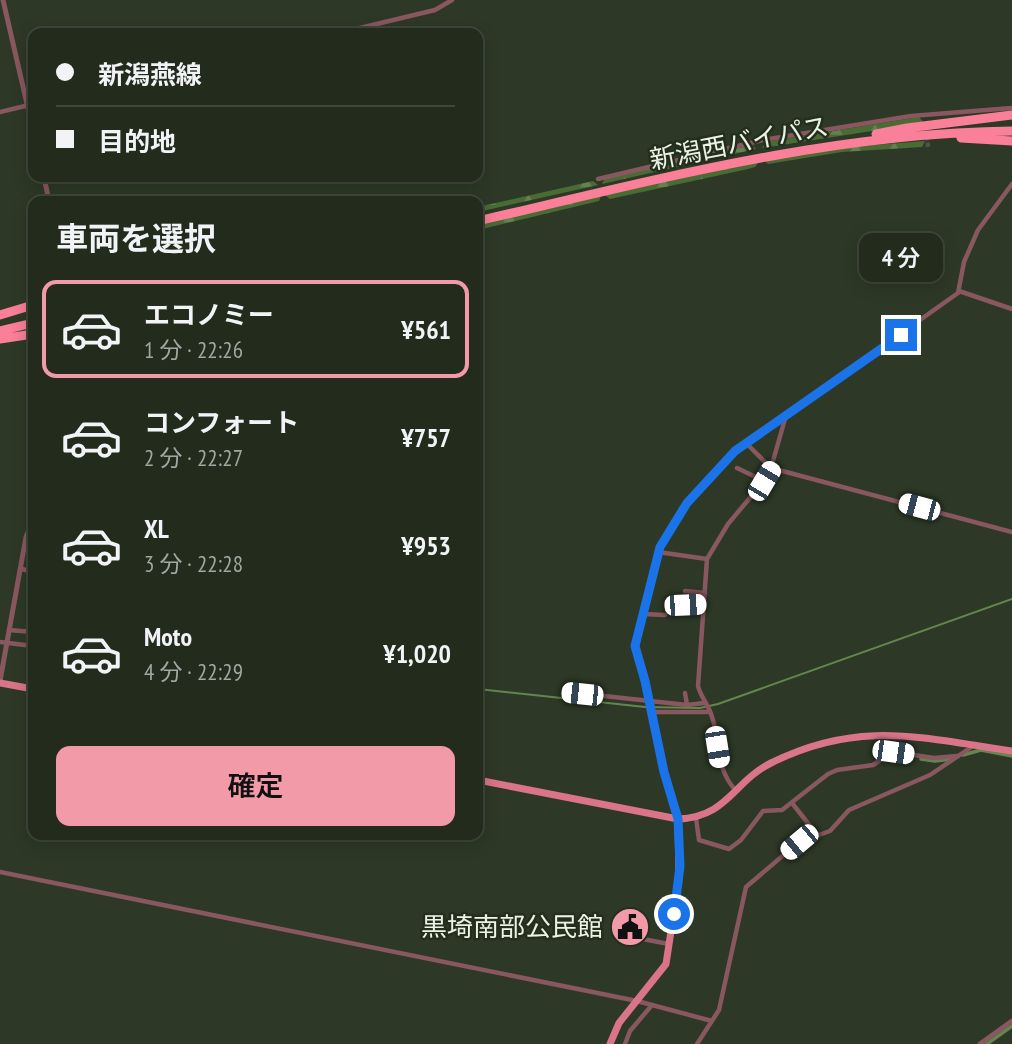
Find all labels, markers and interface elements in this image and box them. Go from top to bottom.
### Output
text: 新潟燕線 [98,58,202,91]
street label: 新潟西バイパス [647,109,831,176]
text: 目的地 [98,125,176,158]
text: 車両を選択 [56,217,216,259]
callout: 4 分 [859,233,943,282]
text: 4 分 [882,243,920,272]
icon: car [60,298,123,361]
text: エコノミー [144,298,274,331]
text: ¥561 [401,313,451,346]
route end [885,319,917,351]
text: 1 分 · 22:26 [144,335,243,364]
icon: car [60,406,123,469]
text: コンフォート [144,406,299,439]
text: ¥757 [401,421,451,454]
text: 2 分 · 22:27 [144,443,243,472]
car [745,458,784,504]
car [896,491,943,523]
text: XL [144,512,169,545]
icon: car [60,514,123,577]
text: ¥953 [401,529,451,562]
text: 3 分 · 22:28 [144,549,243,578]
car [664,594,707,616]
text: Moto [144,620,192,653]
icon: car [60,622,123,685]
text: ¥1,020 [383,637,451,670]
text: 4 分 · 22:29 [144,657,243,686]
car [561,681,604,707]
car [704,725,731,769]
car [871,739,916,765]
button: 確定 [56,746,455,826]
car [777,820,822,864]
route start [658,898,690,930]
public building icon: 黒埼南部公民館 [609,906,651,948]
place label: 黒埼南部公民館 [421,910,603,943]

